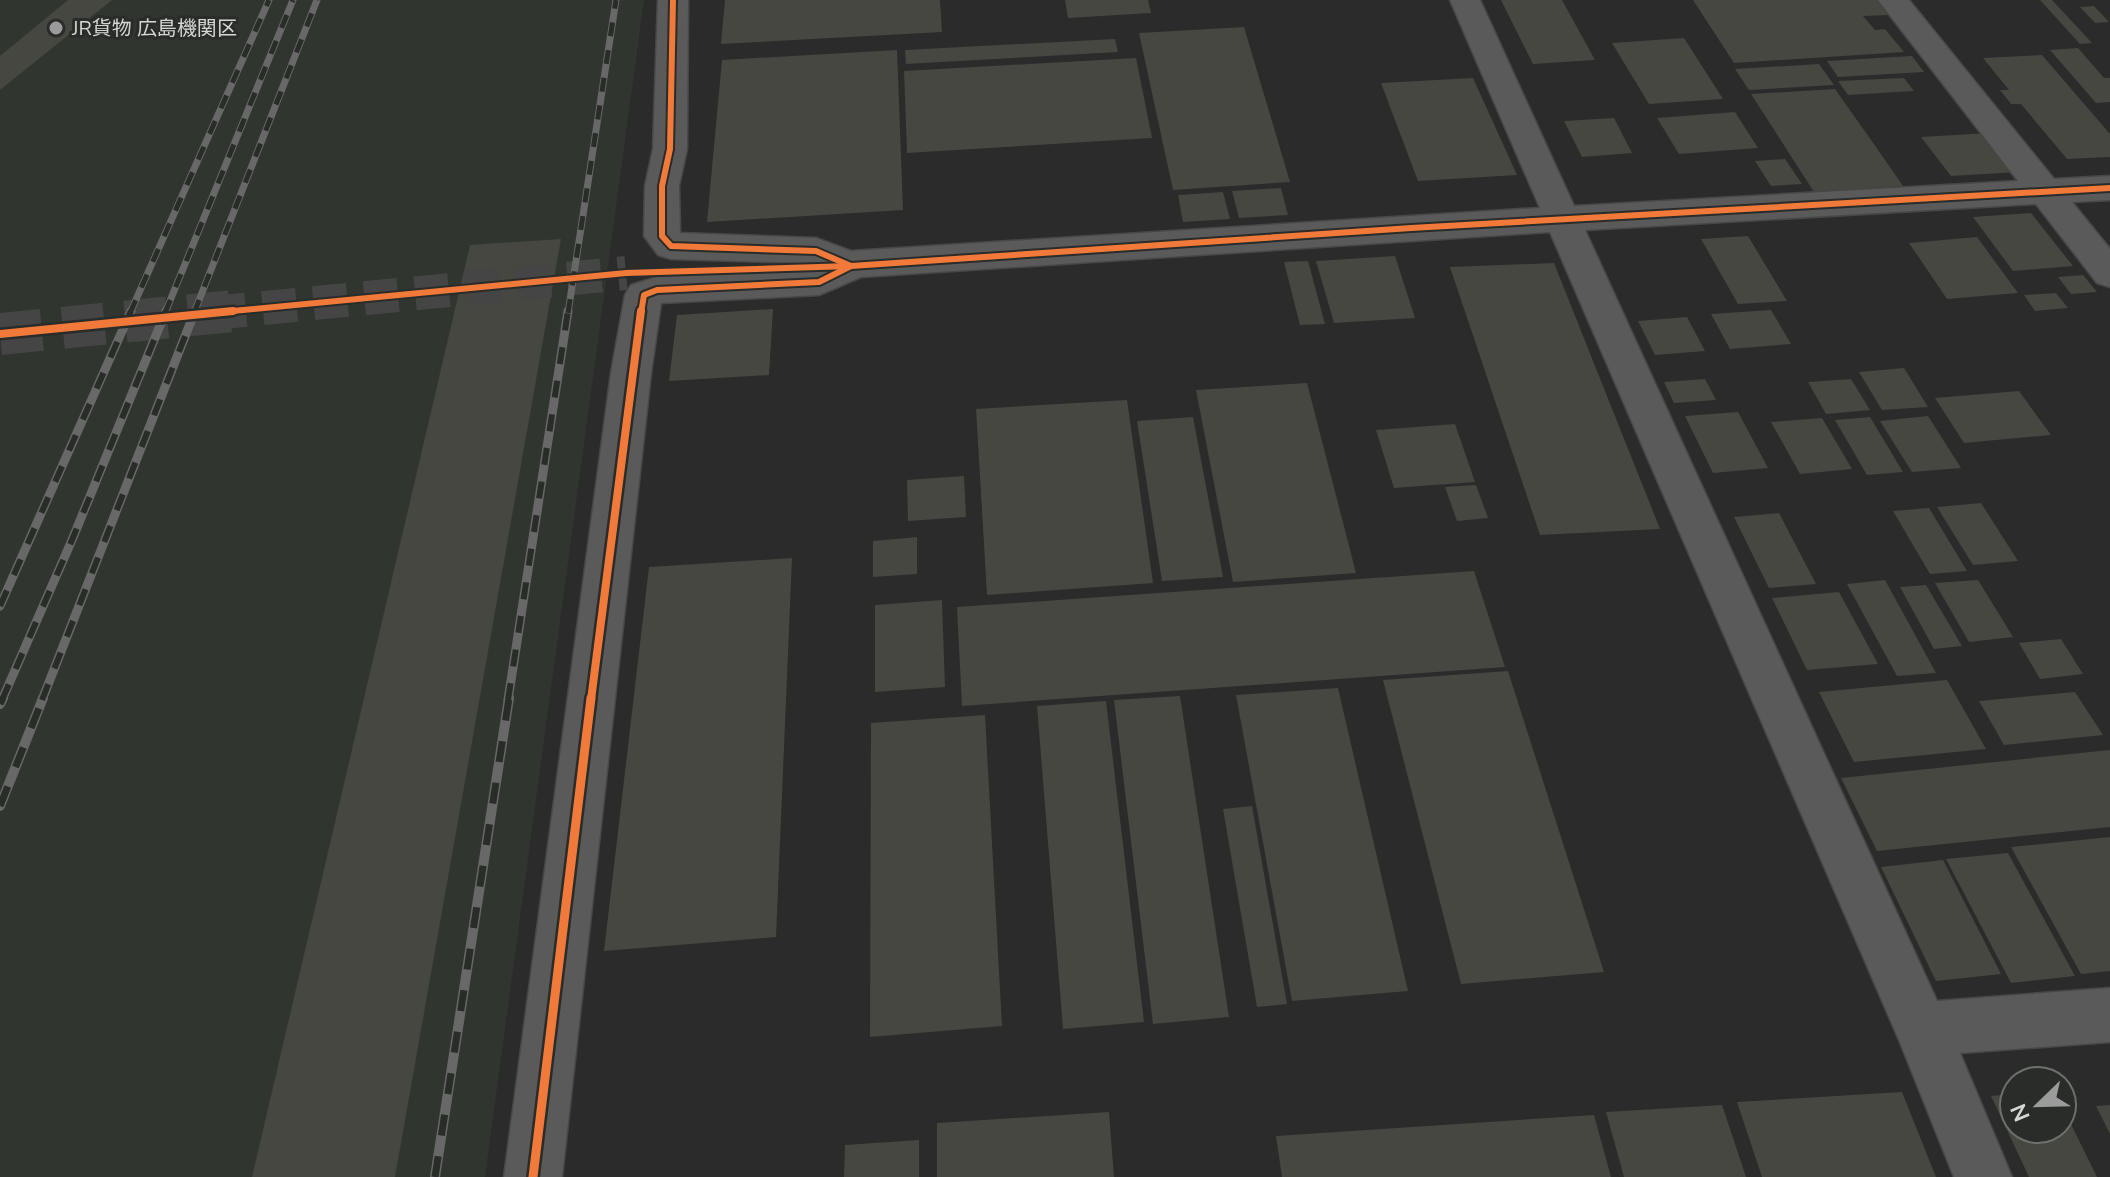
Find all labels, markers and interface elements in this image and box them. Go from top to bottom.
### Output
place label: JR貨物 広島機関区 [71,15,237,42]
marker: JR貨物 広島機関区 [47,19,65,37]
north arrow [1998,1065,2078,1145]
text: N [2003,1099,2038,1126]

